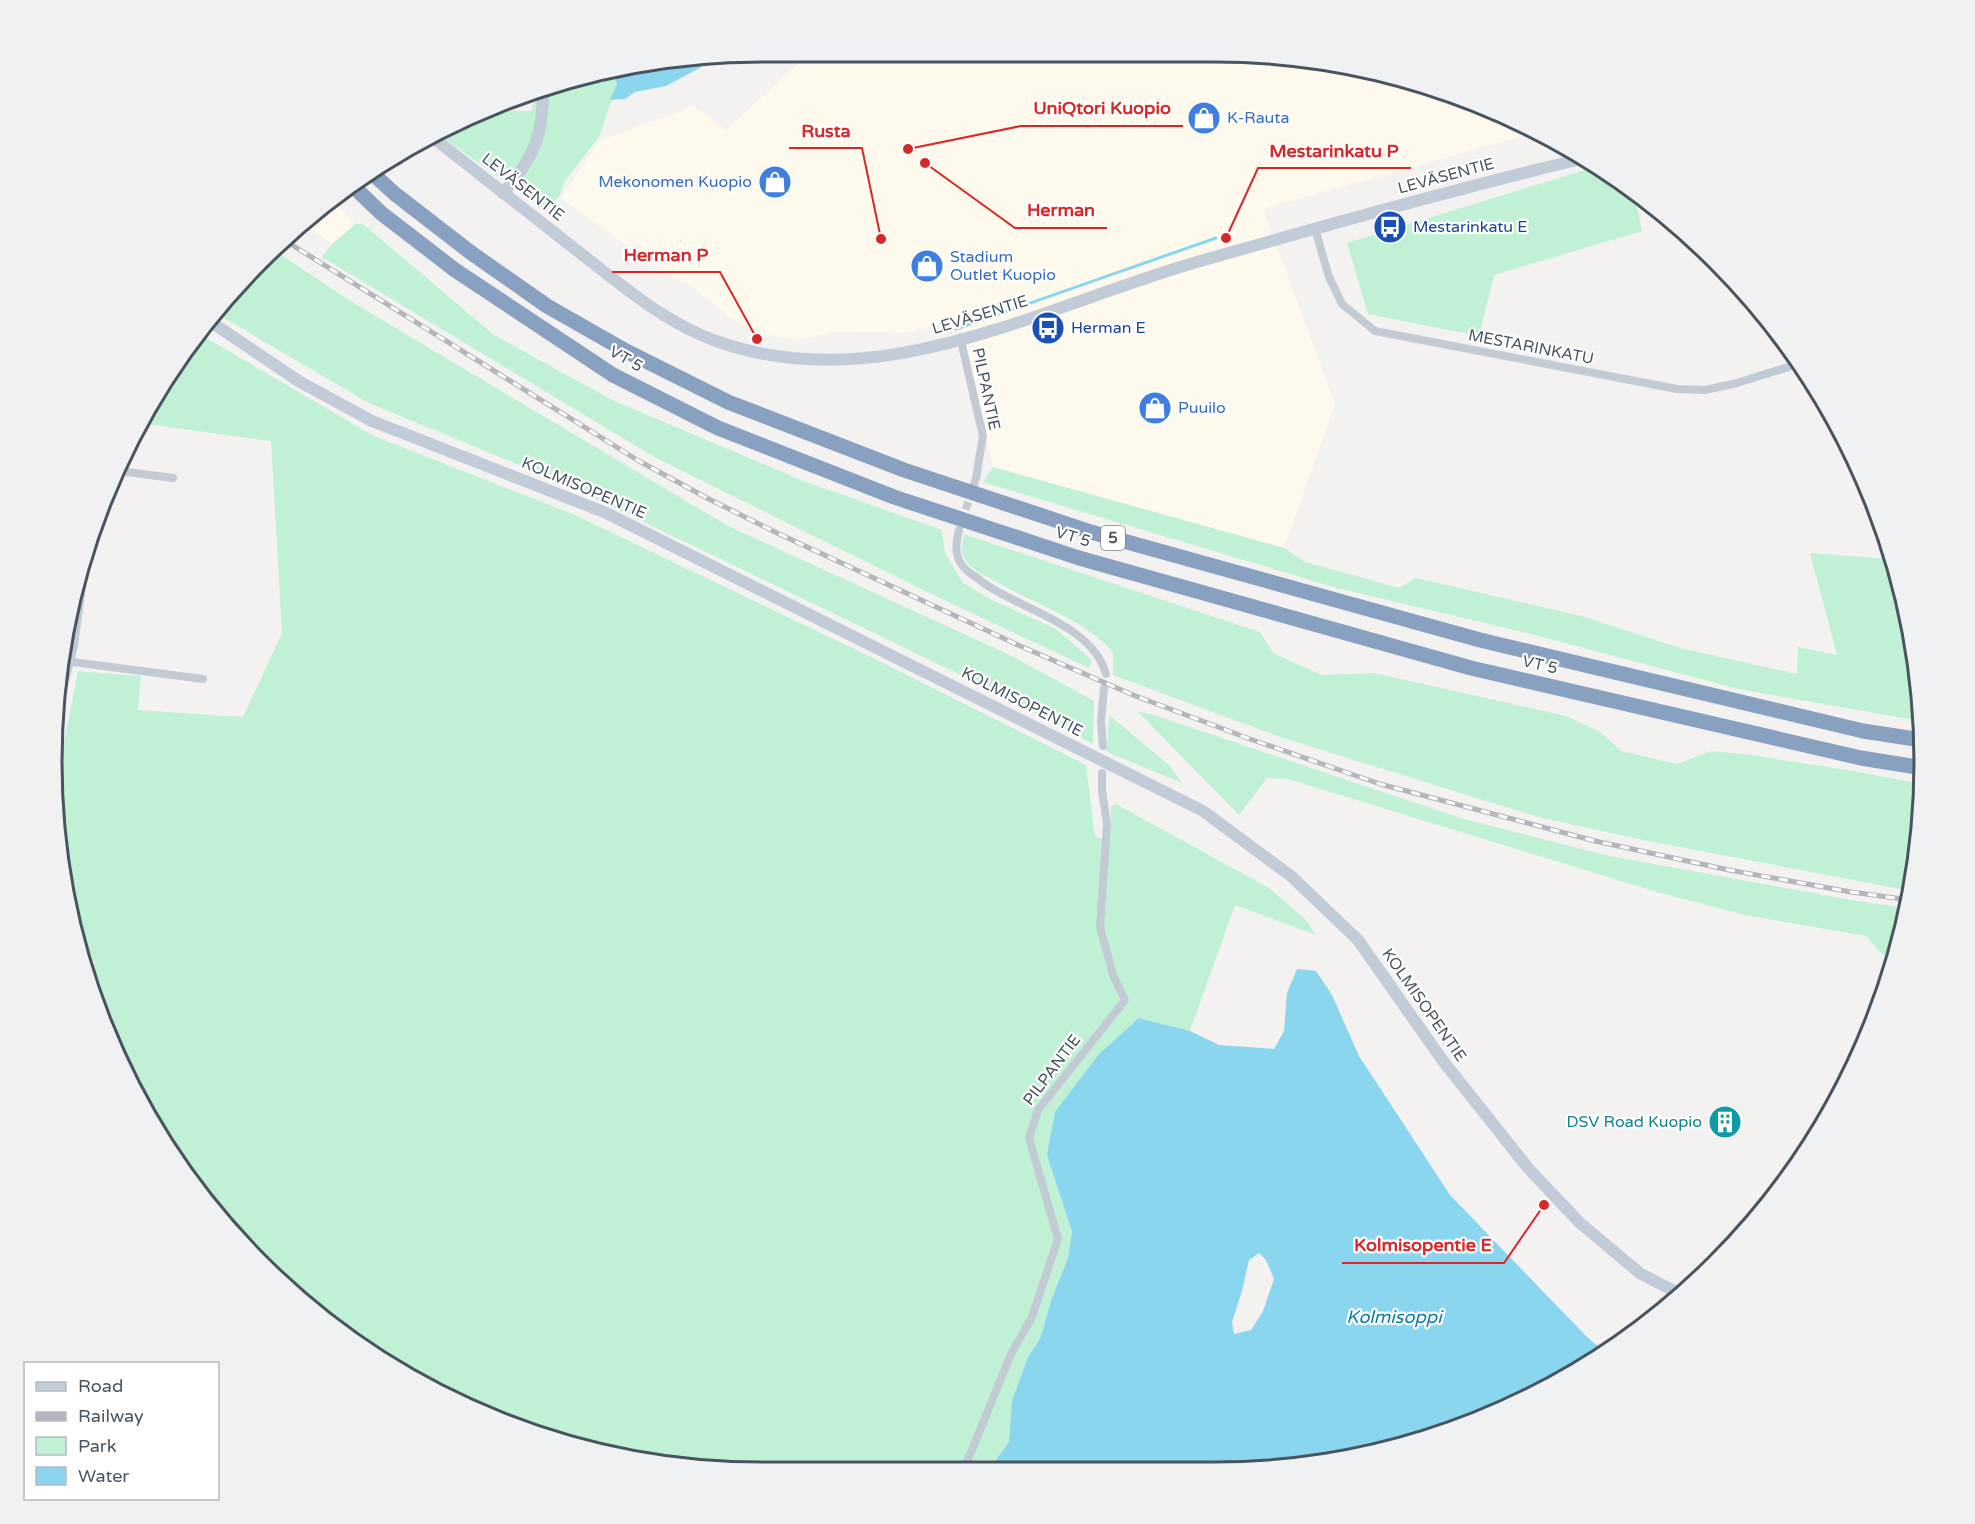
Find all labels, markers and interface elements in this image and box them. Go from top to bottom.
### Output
callout: UniQtori Kuopio [1021,90,1183,126]
text: UniQtori Kuopio [1033,97,1171,119]
shop icon: K-Rauta [1186,100,1222,136]
place label: K-Rauta [1227,108,1289,128]
callout: Rusta [789,112,862,148]
text: Rusta [801,120,851,142]
callout: Mestarinkatu P [1258,132,1411,168]
text: Mestarinkatu P [1269,140,1399,162]
street label: LEVÄSENTIE [478,149,568,225]
street label: LEVÄSENTIE [1396,154,1496,198]
shop icon: Mekonomen Kuopio [757,164,793,200]
place label: Mekonomen Kuopio [598,172,752,192]
callout: Herman [1015,192,1107,228]
text: Herman [1027,199,1095,221]
bus stop icon: Mestarinkatu E [1372,209,1408,245]
place label: Mestarinkatu E [1413,217,1527,237]
callout: Herman P [612,236,720,272]
text: Herman P [624,244,708,266]
place label: Stadium Outlet Kuopio [950,247,1056,285]
shop icon: Stadium Outlet Kuopio [909,248,945,284]
street label: LEVÄSENTIE [930,291,1030,339]
bus stop icon: Herman E [1030,310,1066,346]
place label: Herman E [1071,318,1146,338]
street label: MESTARINKATU [1466,325,1596,369]
street label: VT 5 [606,341,646,377]
street label: PILPANTIE [967,346,1005,432]
shop icon: Puuilo [1137,390,1173,426]
place label: Puuilo [1178,398,1226,418]
street label: KOLMISOPENTIE [519,453,649,523]
street label: VT 5 [1053,522,1093,552]
road number: 5 [1101,526,1125,550]
street label: VT 5 [1520,651,1560,679]
street label: KOLMISOPENTIE [958,663,1086,741]
street label: KOLMISOPENTIE [1377,945,1471,1065]
street label: PILPANTIE [1019,1030,1085,1110]
building icon: DSV Road Kuopio [1707,1104,1743,1140]
place label: DSV Road Kuopio [1567,1112,1702,1132]
callout: Kolmisopentie E [1342,1227,1504,1263]
text: Kolmisopentie E [1354,1234,1492,1256]
water label: Kolmisoppi [1346,1306,1444,1328]
legend [24,1362,219,1500]
text: Road [78,1375,123,1397]
text: Railway [78,1405,144,1427]
text: Park [78,1435,117,1457]
text: Water [78,1465,129,1487]

